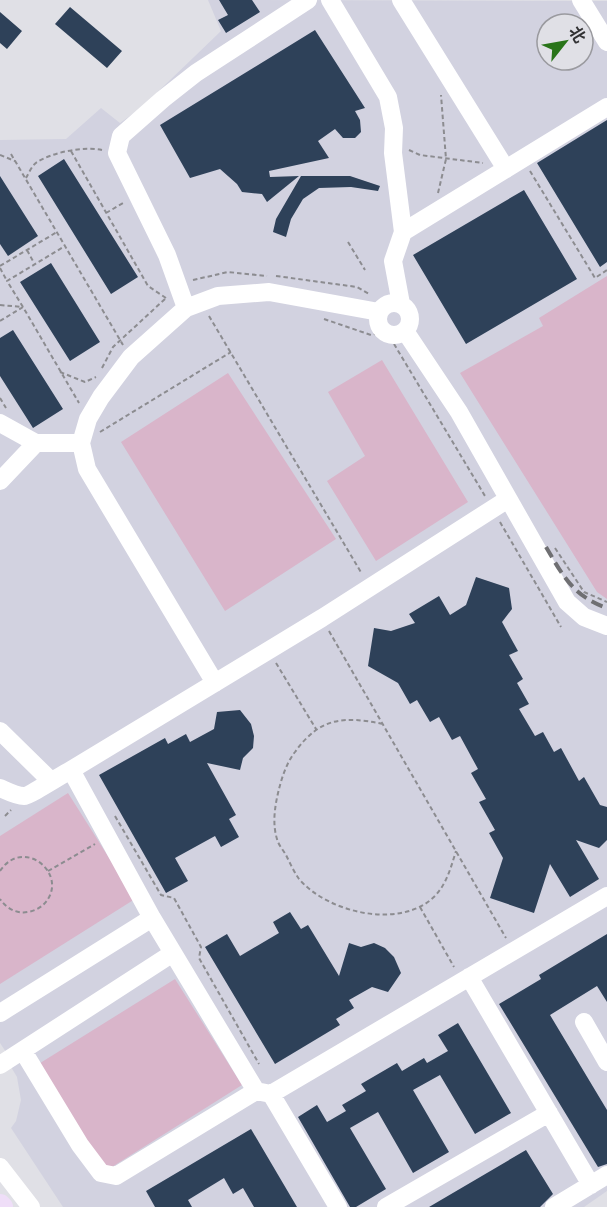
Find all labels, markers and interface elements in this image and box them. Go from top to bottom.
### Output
north arrow [535,12,595,72]
text: 北 [565,22,591,46]

